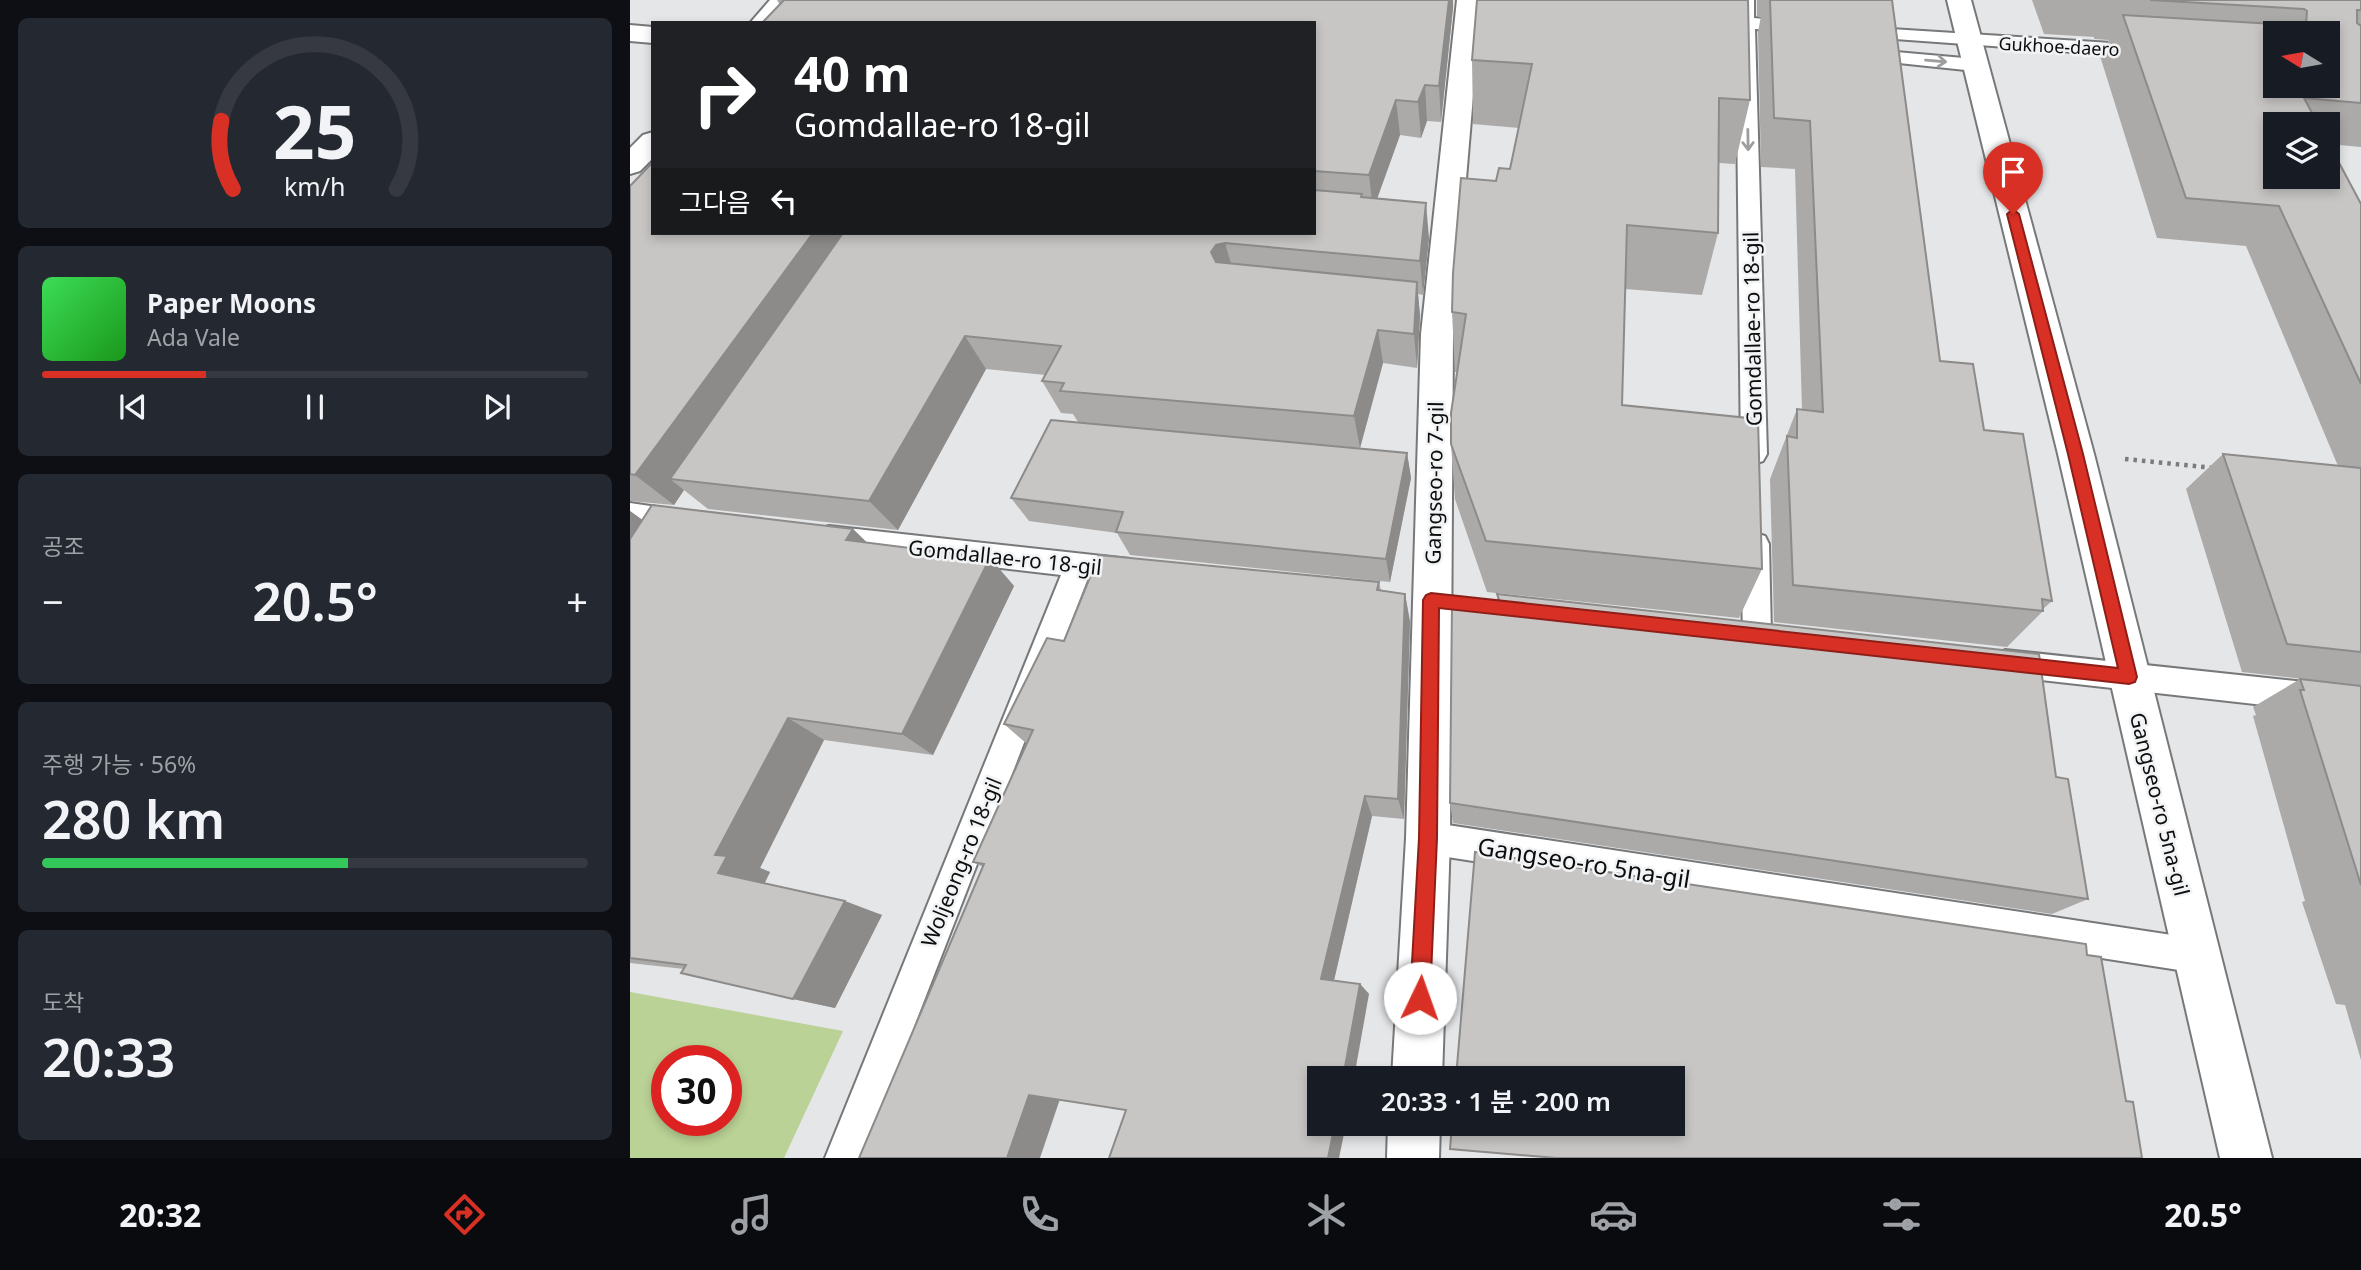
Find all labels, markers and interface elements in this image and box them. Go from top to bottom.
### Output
north arrow [2263,21,2340,98]
map controls [2263,21,2340,189]
street label: Gukhoe-daero [1998,31,2120,61]
text: 40 m [794,40,911,106]
icon: right [679,49,770,140]
one-way arrow [1924,55,1946,68]
text: 25 [273,81,357,180]
text: Gomdallae-ro 18-gil [794,103,1090,146]
button: layers [2263,112,2340,189]
one-way arrow [1741,129,1755,152]
pin [1983,142,2043,214]
icon: arrive [1994,153,2032,191]
text: km/h [284,169,346,203]
icon: left [765,182,803,220]
text: 그다음 [679,184,751,220]
street label: Gomdallae-ro 18-gil [1736,232,1768,426]
text: Paper Moons [147,285,316,321]
text: Ada Vale [147,321,240,353]
icon: previous [114,388,152,426]
icon: pause [296,388,334,426]
icon: next [478,388,516,426]
street label: Gangseo-ro 7-gil [1419,401,1449,565]
text: 공조 [42,530,84,562]
street label: Gomdallae-ro 18-gil [907,533,1103,581]
text: 20.5° [252,565,378,636]
text: − [42,575,64,627]
text: + [566,575,588,627]
street label: Gangseo-ro 5na-gil [2124,709,2196,899]
text: 주행 가능 · 56% [42,748,196,780]
street label: Woljeong-ro 18-gil [914,773,1008,951]
text: 280 km [42,783,225,854]
street label: Gangseo-ro 5na-gil [1475,829,1693,895]
position arrow [1383,961,1457,1035]
text: 도착 [42,986,84,1018]
text: 20:33 [42,1021,175,1092]
speed limit sign: 30 [651,1045,742,1136]
text: 20:33 · 1 분 · 200 m [1381,1083,1611,1119]
icon: directions [440,1190,489,1239]
icon: music [727,1190,776,1239]
icon: phone [1015,1190,1064,1239]
icon: climate [1302,1190,1351,1239]
icon: car [1589,1190,1638,1239]
icon: filters [1877,1190,1926,1239]
text: 20:32 [119,1193,201,1236]
text: 20.5° [2164,1193,2242,1236]

